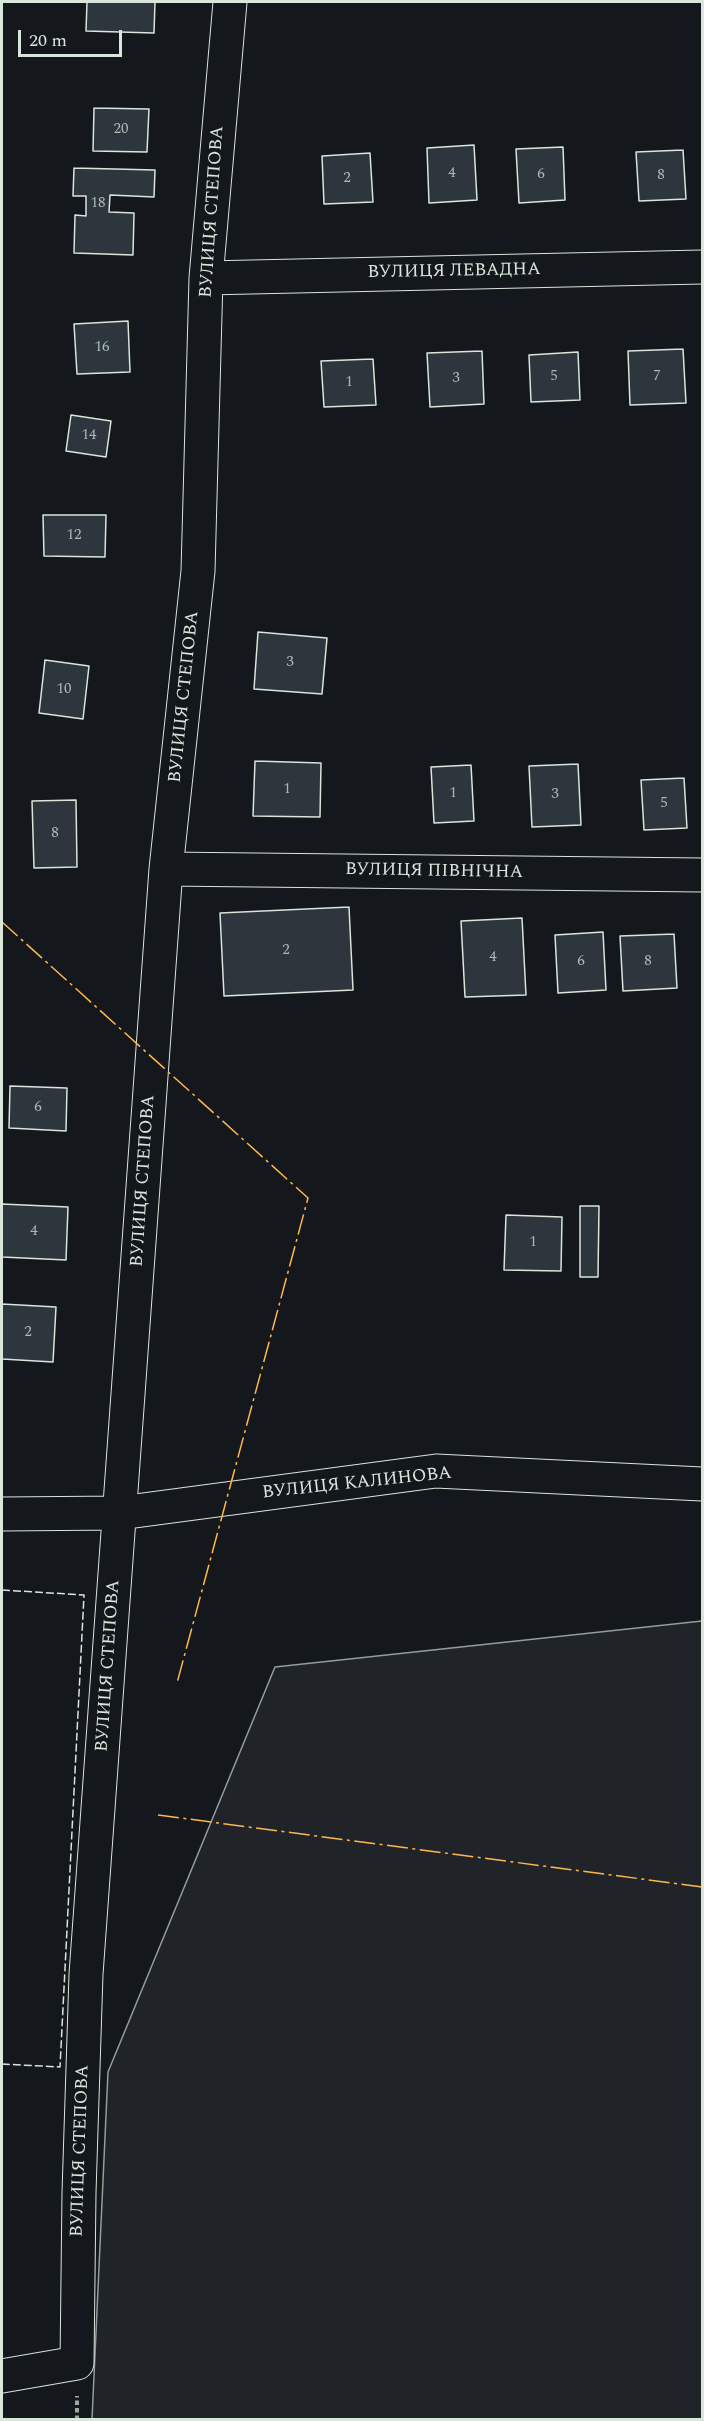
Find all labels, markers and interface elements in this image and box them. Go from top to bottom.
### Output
scale bar [21,18,124,56]
text: 20 m [29,27,67,54]
house number: 20 [114,121,128,139]
street label: ВУЛИЦЯ СТЕПОВА [196,125,230,299]
house number: 4 [448,165,456,183]
house number: 6 [537,166,545,184]
house number: 8 [657,167,665,185]
house number: 2 [343,170,351,188]
house number: 18 [91,195,105,213]
street label: ВУЛИЦЯ ЛЕВАДНА [367,260,541,284]
house number: 16 [95,339,109,357]
house number: 5 [550,368,558,386]
house number: 7 [653,368,661,386]
house number: 3 [452,370,460,388]
house number: 1 [345,374,353,392]
house number: 14 [82,427,96,445]
house number: 12 [67,527,81,545]
street label: ВУЛИЦЯ СТЕПОВА [165,610,205,784]
house number: 3 [286,654,294,672]
house number: 10 [57,681,71,699]
house number: 1 [283,781,291,799]
house number: 1 [449,785,457,803]
house number: 3 [551,786,559,804]
house number: 5 [660,795,668,813]
house number: 8 [51,825,59,843]
street label: ВУЛИЦЯ ПІВНІЧНА [345,860,523,884]
house number: 2 [282,942,290,960]
house number: 4 [489,949,497,967]
house number: 6 [577,953,585,971]
house number: 8 [644,953,652,971]
street label: ВУЛИЦЯ СТЕПОВА [127,1094,161,1268]
house number: 6 [34,1099,42,1117]
house number: 4 [30,1223,38,1241]
house number: 1 [529,1234,537,1252]
house number: 2 [24,1324,32,1342]
street label: ВУЛИЦЯ КАЛИНОВА [261,1463,453,1505]
street label: ВУЛИЦЯ СТЕПОВА [92,1579,126,1753]
street label: ВУЛИЦЯ СТЕПОВА [67,2064,95,2238]

